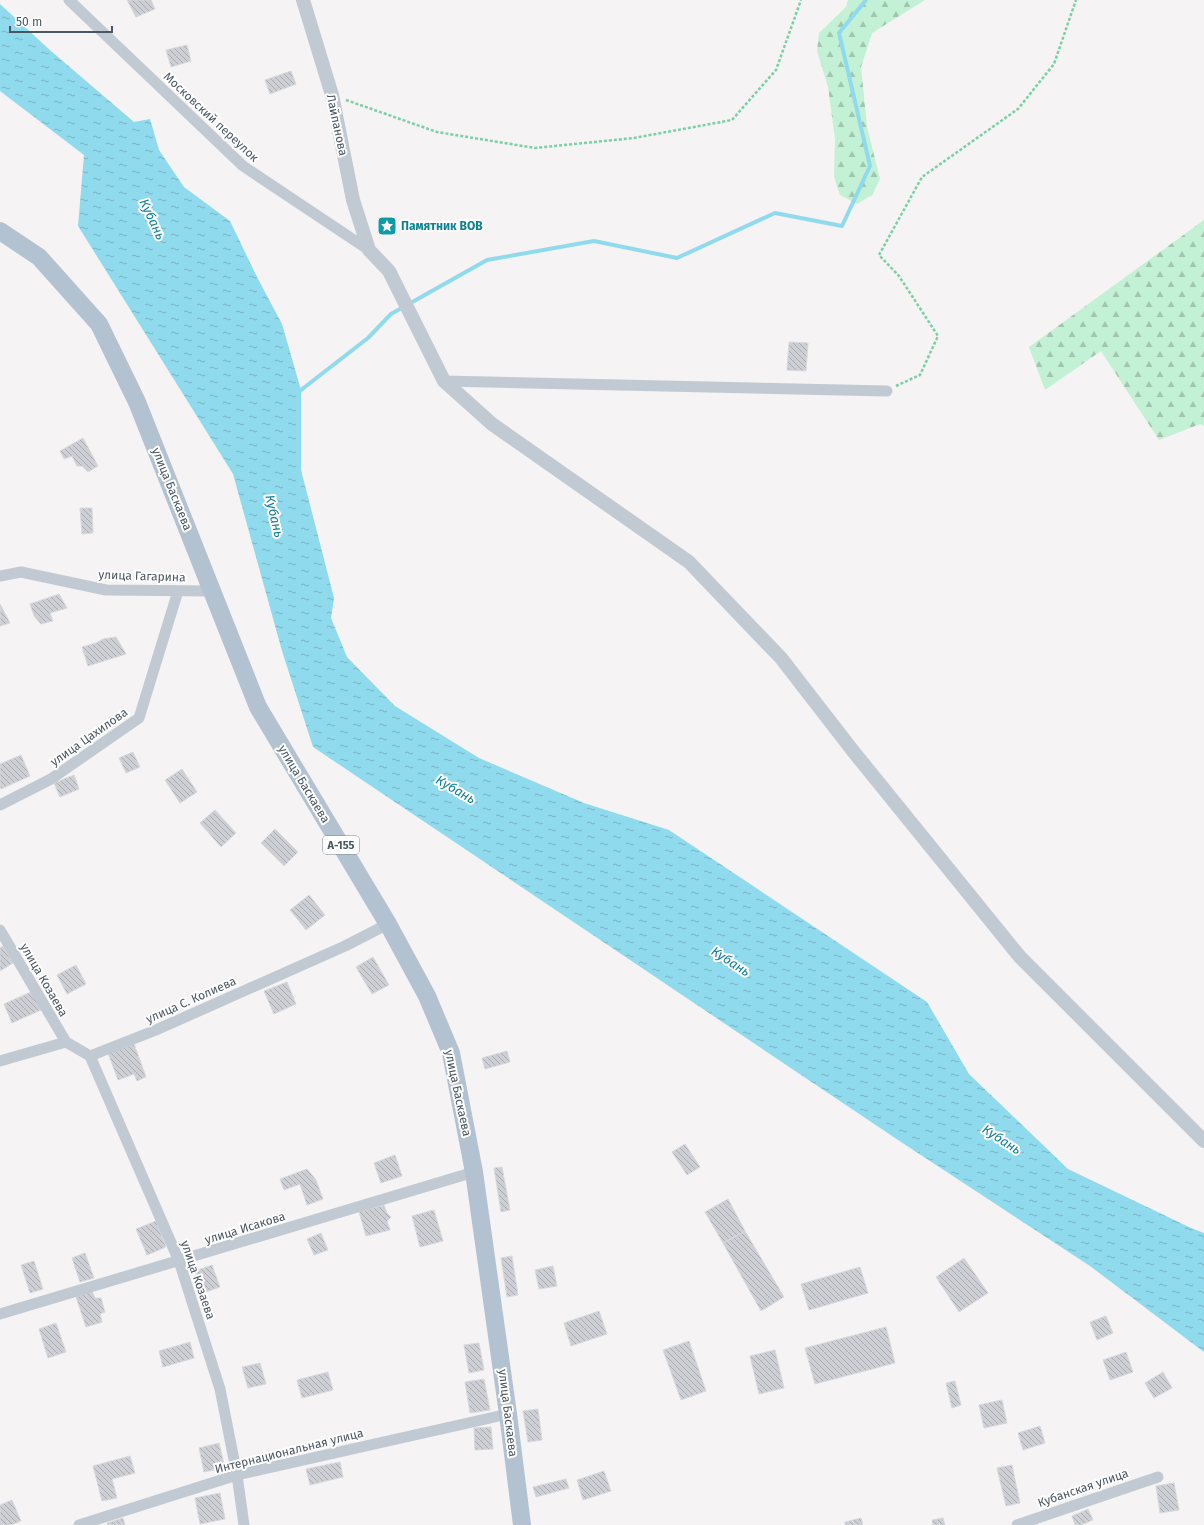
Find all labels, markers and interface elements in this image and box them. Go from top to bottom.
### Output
scale bar [10,8,112,34]
text: 50 m [16,15,42,29]
street label: Московский переулок [161,69,262,165]
street label: Лайпанова [324,93,350,157]
water label: Кубань [137,196,169,242]
place icon: Памятник ВОВ [376,215,398,237]
place label: Памятник ВОВ [401,219,483,233]
street label: улица Баскаева [149,446,195,532]
water label: Кубань [262,493,287,539]
street label: улица Гагарина [98,567,186,585]
street label: улица Цахилова [48,705,130,769]
street label: улица Баскаева [275,743,333,825]
water label: Кубань [433,772,479,807]
road number: А-155 [323,836,359,854]
street label: улица Козаева [17,941,71,1019]
water label: Кубань [709,943,753,980]
street label: улица С. Колиева [144,974,238,1026]
street label: улица Баскаева [442,1048,474,1138]
water label: Кубань [980,1121,1024,1158]
street label: улица Исакова [203,1209,287,1247]
street label: улица Козаева [178,1239,218,1321]
street label: улица Баскаева [496,1368,520,1458]
street label: Интернациональная улица [213,1426,365,1476]
street label: Кубанская улица [1036,1466,1130,1510]

